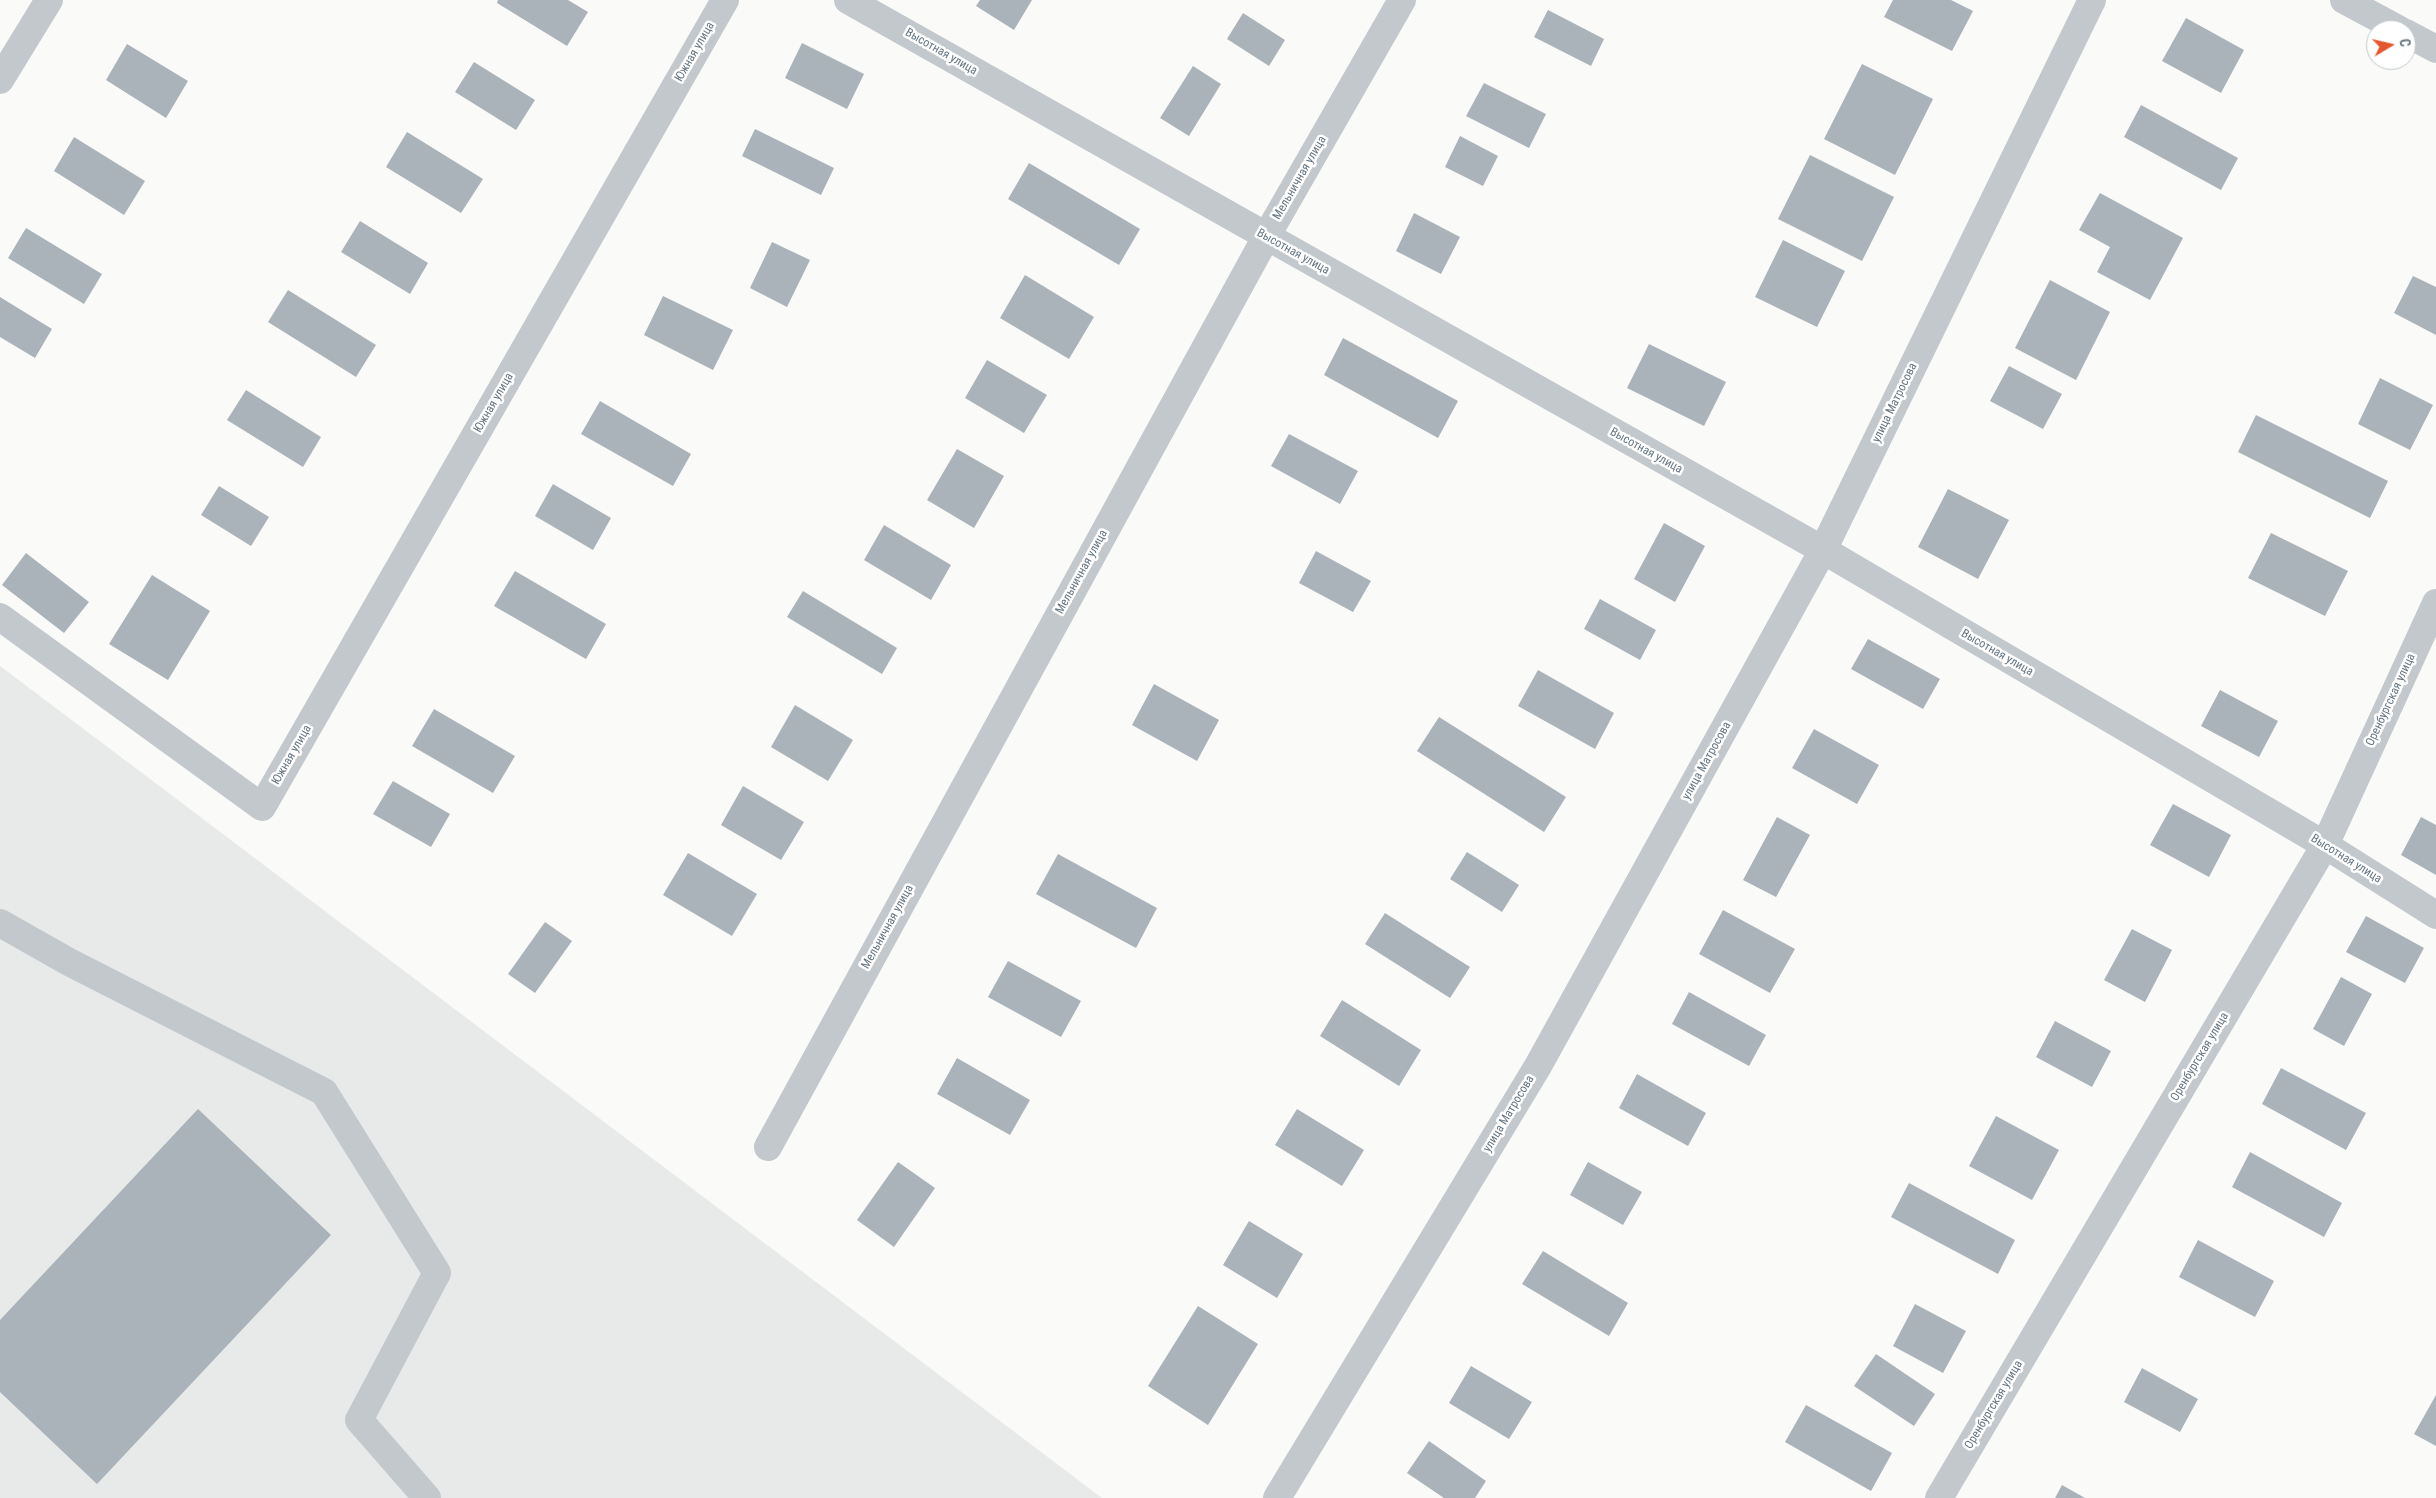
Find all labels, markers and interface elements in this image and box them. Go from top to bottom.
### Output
street label: Южная улица [672,20,718,84]
north arrow [2366,20,2416,70]
street label: Высотная улица [902,26,980,78]
text: С [2396,38,2413,48]
street label: Мельничная улица [1270,134,1330,222]
street label: Высотная улица [1254,226,1332,278]
street label: улица Матросова [1869,361,1921,445]
street label: Южная улица [471,371,517,435]
street label: Высотная улица [1607,425,1685,477]
street label: Мельничная улица [1053,527,1111,617]
street label: Высотная улица [1958,627,2036,679]
street label: Оренбургская улица [2363,651,2419,749]
street label: улица Матросова [1680,720,1734,802]
street label: Южная улица [269,723,315,787]
street label: Высотная улица [2308,832,2384,886]
street label: Мельничная улица [859,882,917,972]
street label: Оренбургская улица [2168,1010,2232,1104]
street label: улица Матросова [1480,1073,1538,1155]
street label: Оренбургская улица [1962,1358,2026,1452]

